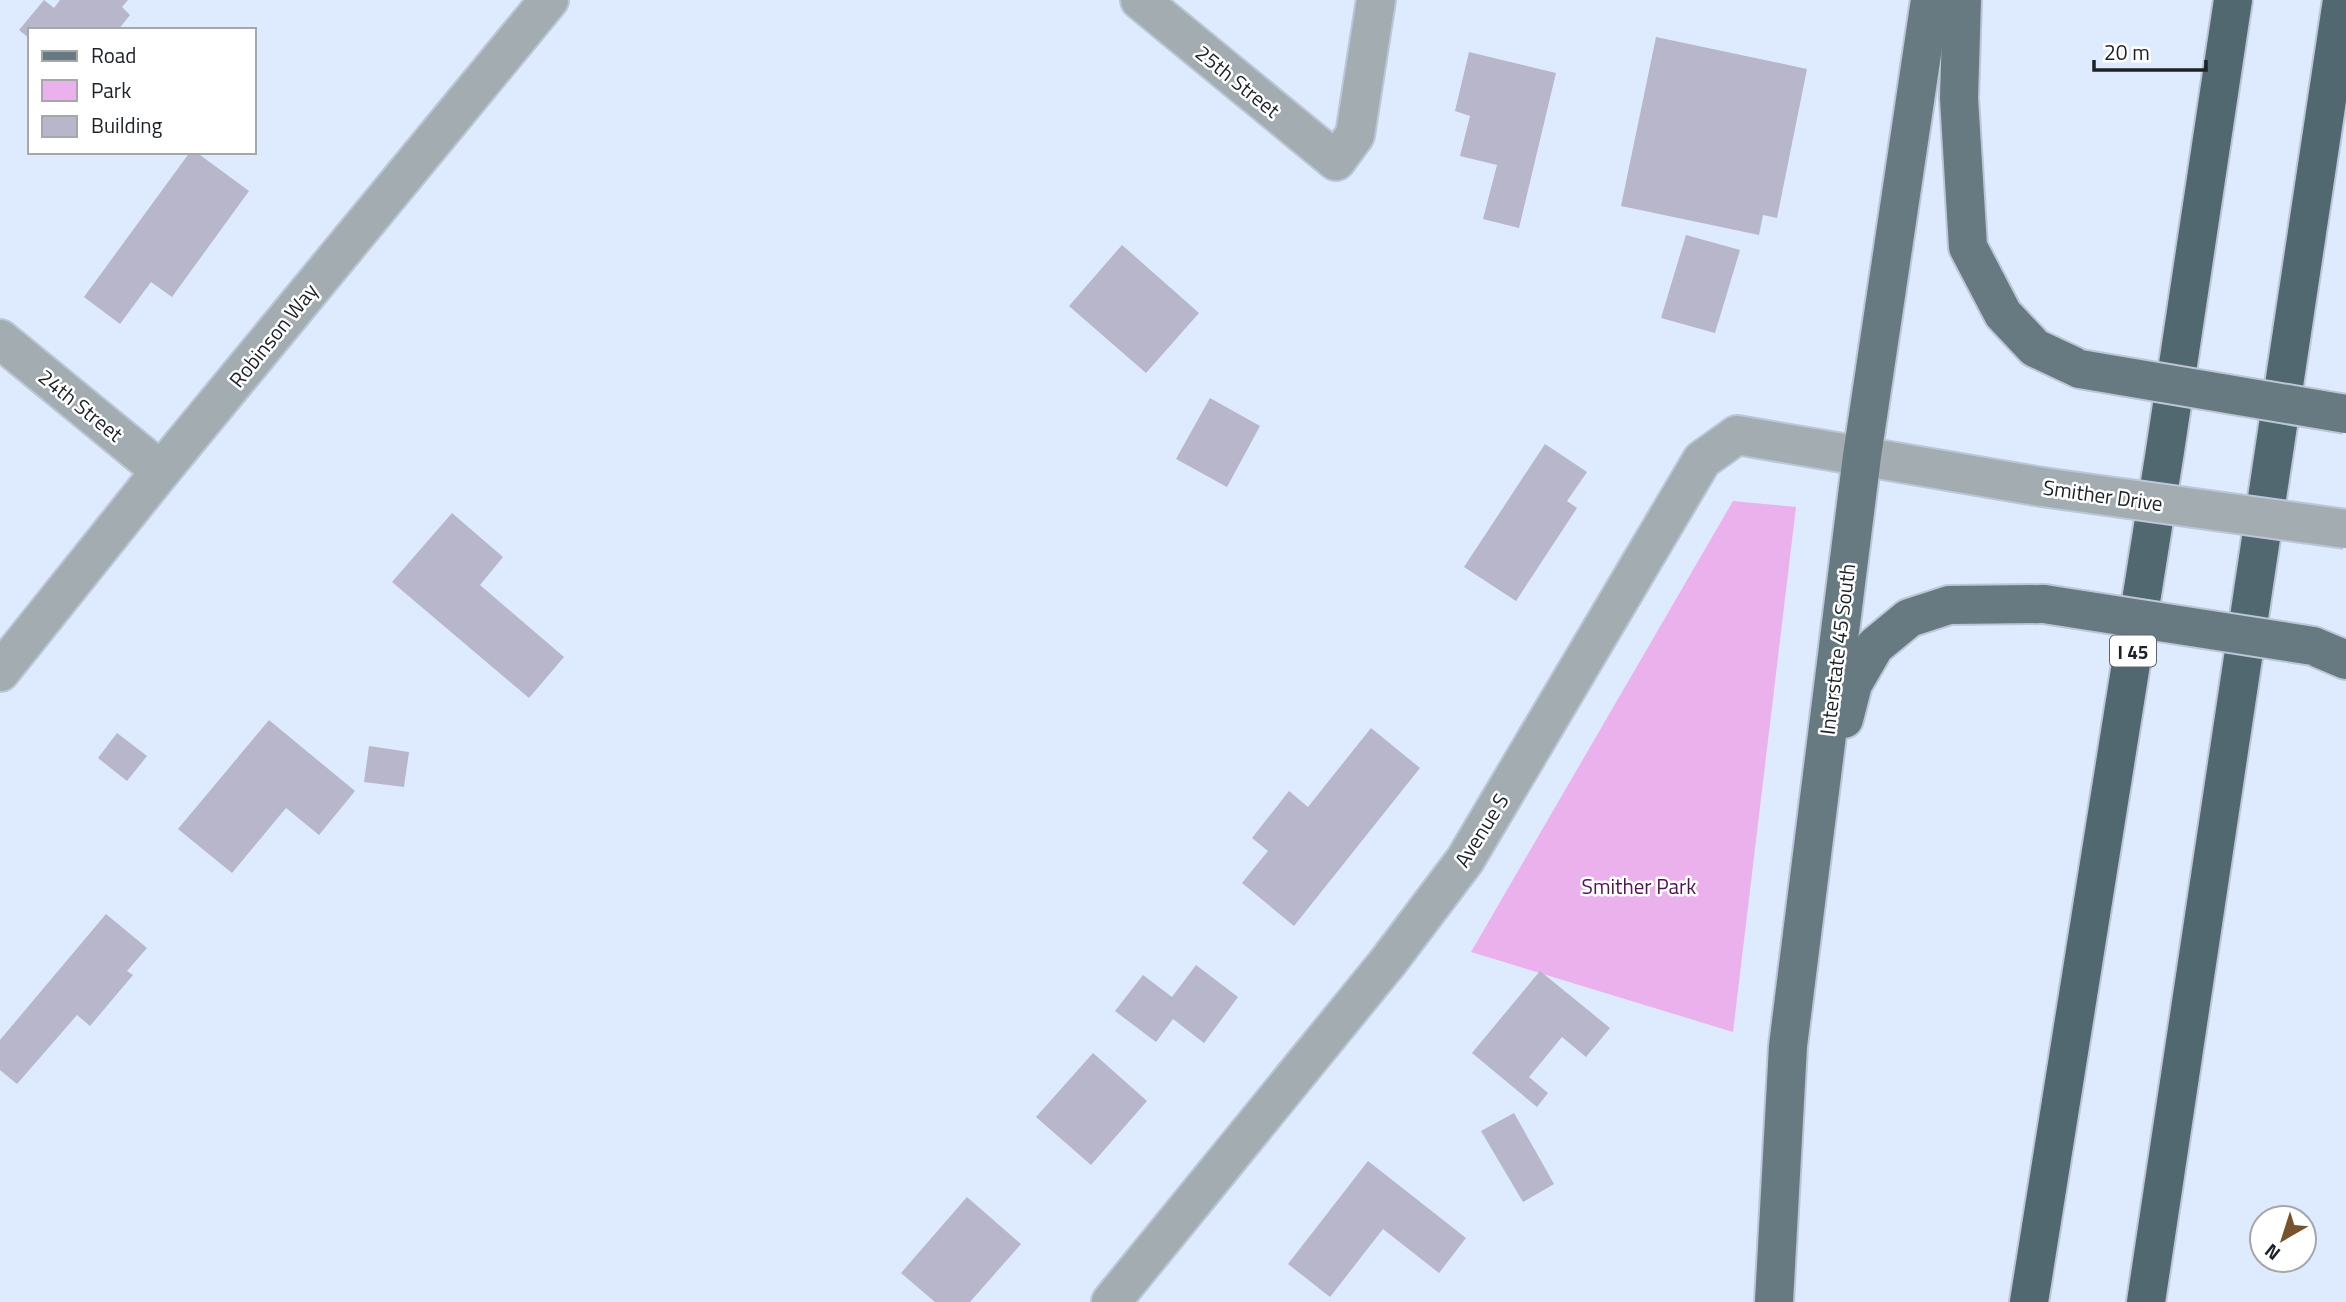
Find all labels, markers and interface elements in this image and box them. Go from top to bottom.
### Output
legend [28,28,256,154]
scale bar [2094,28,2206,72]
text: 20 m [2104,36,2150,68]
street label: 25th Street [1189,37,1288,126]
text: Road [91,39,136,71]
text: Park [91,74,131,106]
text: Building [91,109,163,141]
street label: Robinson Way [221,276,325,394]
street label: 24th Street [32,361,131,450]
street label: Smither Drive [2041,471,2165,519]
street label: Interstate 45 South [1811,562,1863,736]
road number: I 45 [2110,636,2156,666]
street label: Avenue S [1446,787,1516,873]
park label: Smither Park [1582,870,1696,902]
north arrow [2248,1204,2318,1274]
text: N [2258,1237,2286,1268]

